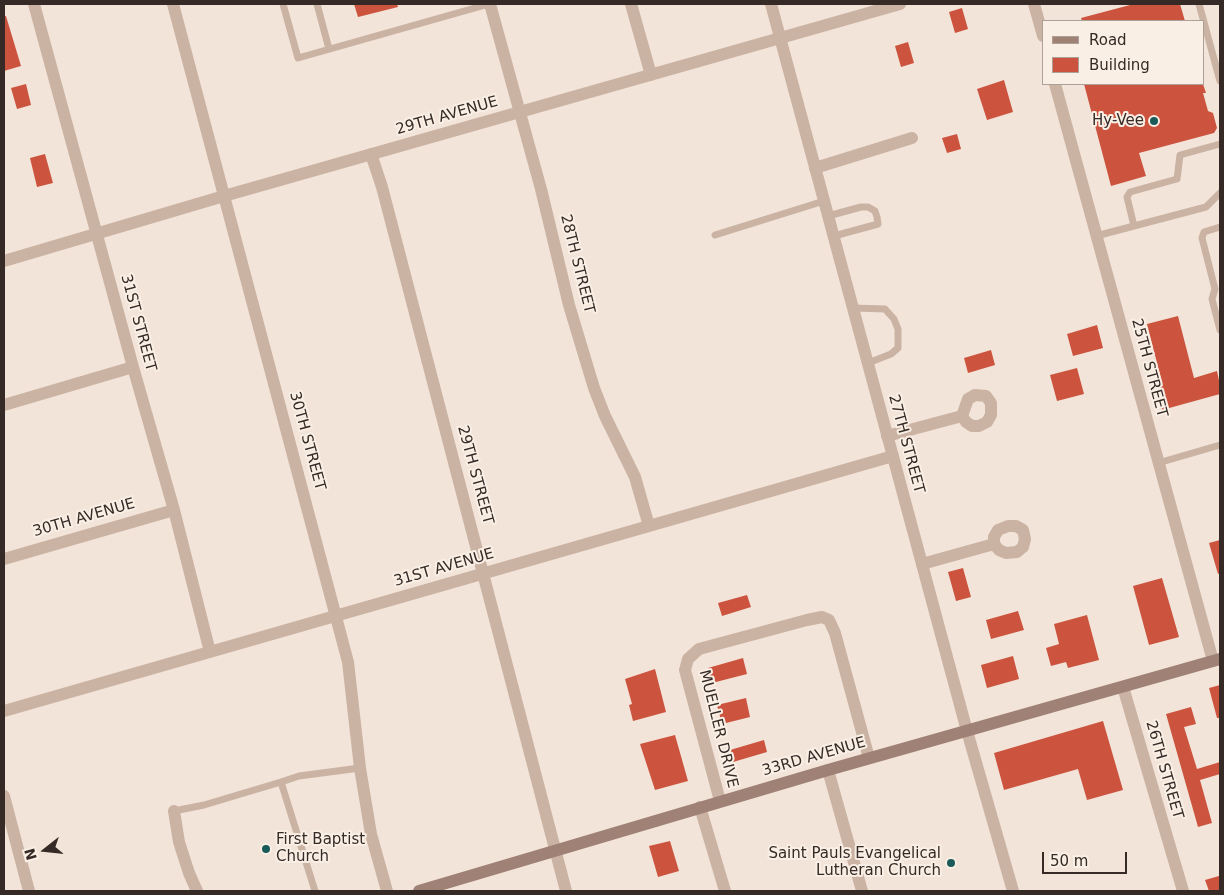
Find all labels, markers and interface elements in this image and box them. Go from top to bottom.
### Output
legend [1042,20,1204,85]
text: Road [1089,31,1127,49]
text: Building [1089,56,1150,74]
street label: 29TH AVENUE [394,93,500,139]
place label: Hy-Vee [1092,112,1144,130]
marker: Hy-Vee [1148,115,1160,127]
street label: 28TH STREET [556,213,598,315]
street label: 31ST STREET [116,272,160,374]
street label: 25TH STREET [1127,317,1171,419]
street label: 30TH STREET [285,390,329,492]
street label: 27TH STREET [884,393,928,495]
street label: 29TH STREET [453,424,497,526]
street label: 30TH AVENUE [31,495,137,541]
street label: 31ST AVENUE [392,545,496,591]
street label: MUELLER DRIVE [695,668,741,790]
street label: 26TH STREET [1141,719,1187,821]
street label: 33RD AVENUE [760,734,868,780]
north arrow [20,825,70,875]
place label: First Baptist Church [276,831,365,866]
scale bar [1044,842,1129,874]
marker: First Baptist Church [260,843,272,855]
place label: Saint Pauls Evangelical Lutheran Church [768,845,941,880]
text: N [21,846,40,862]
text: 50 m [1050,852,1088,870]
marker: Saint Pauls Evangelical Lutheran Church [945,857,957,869]

